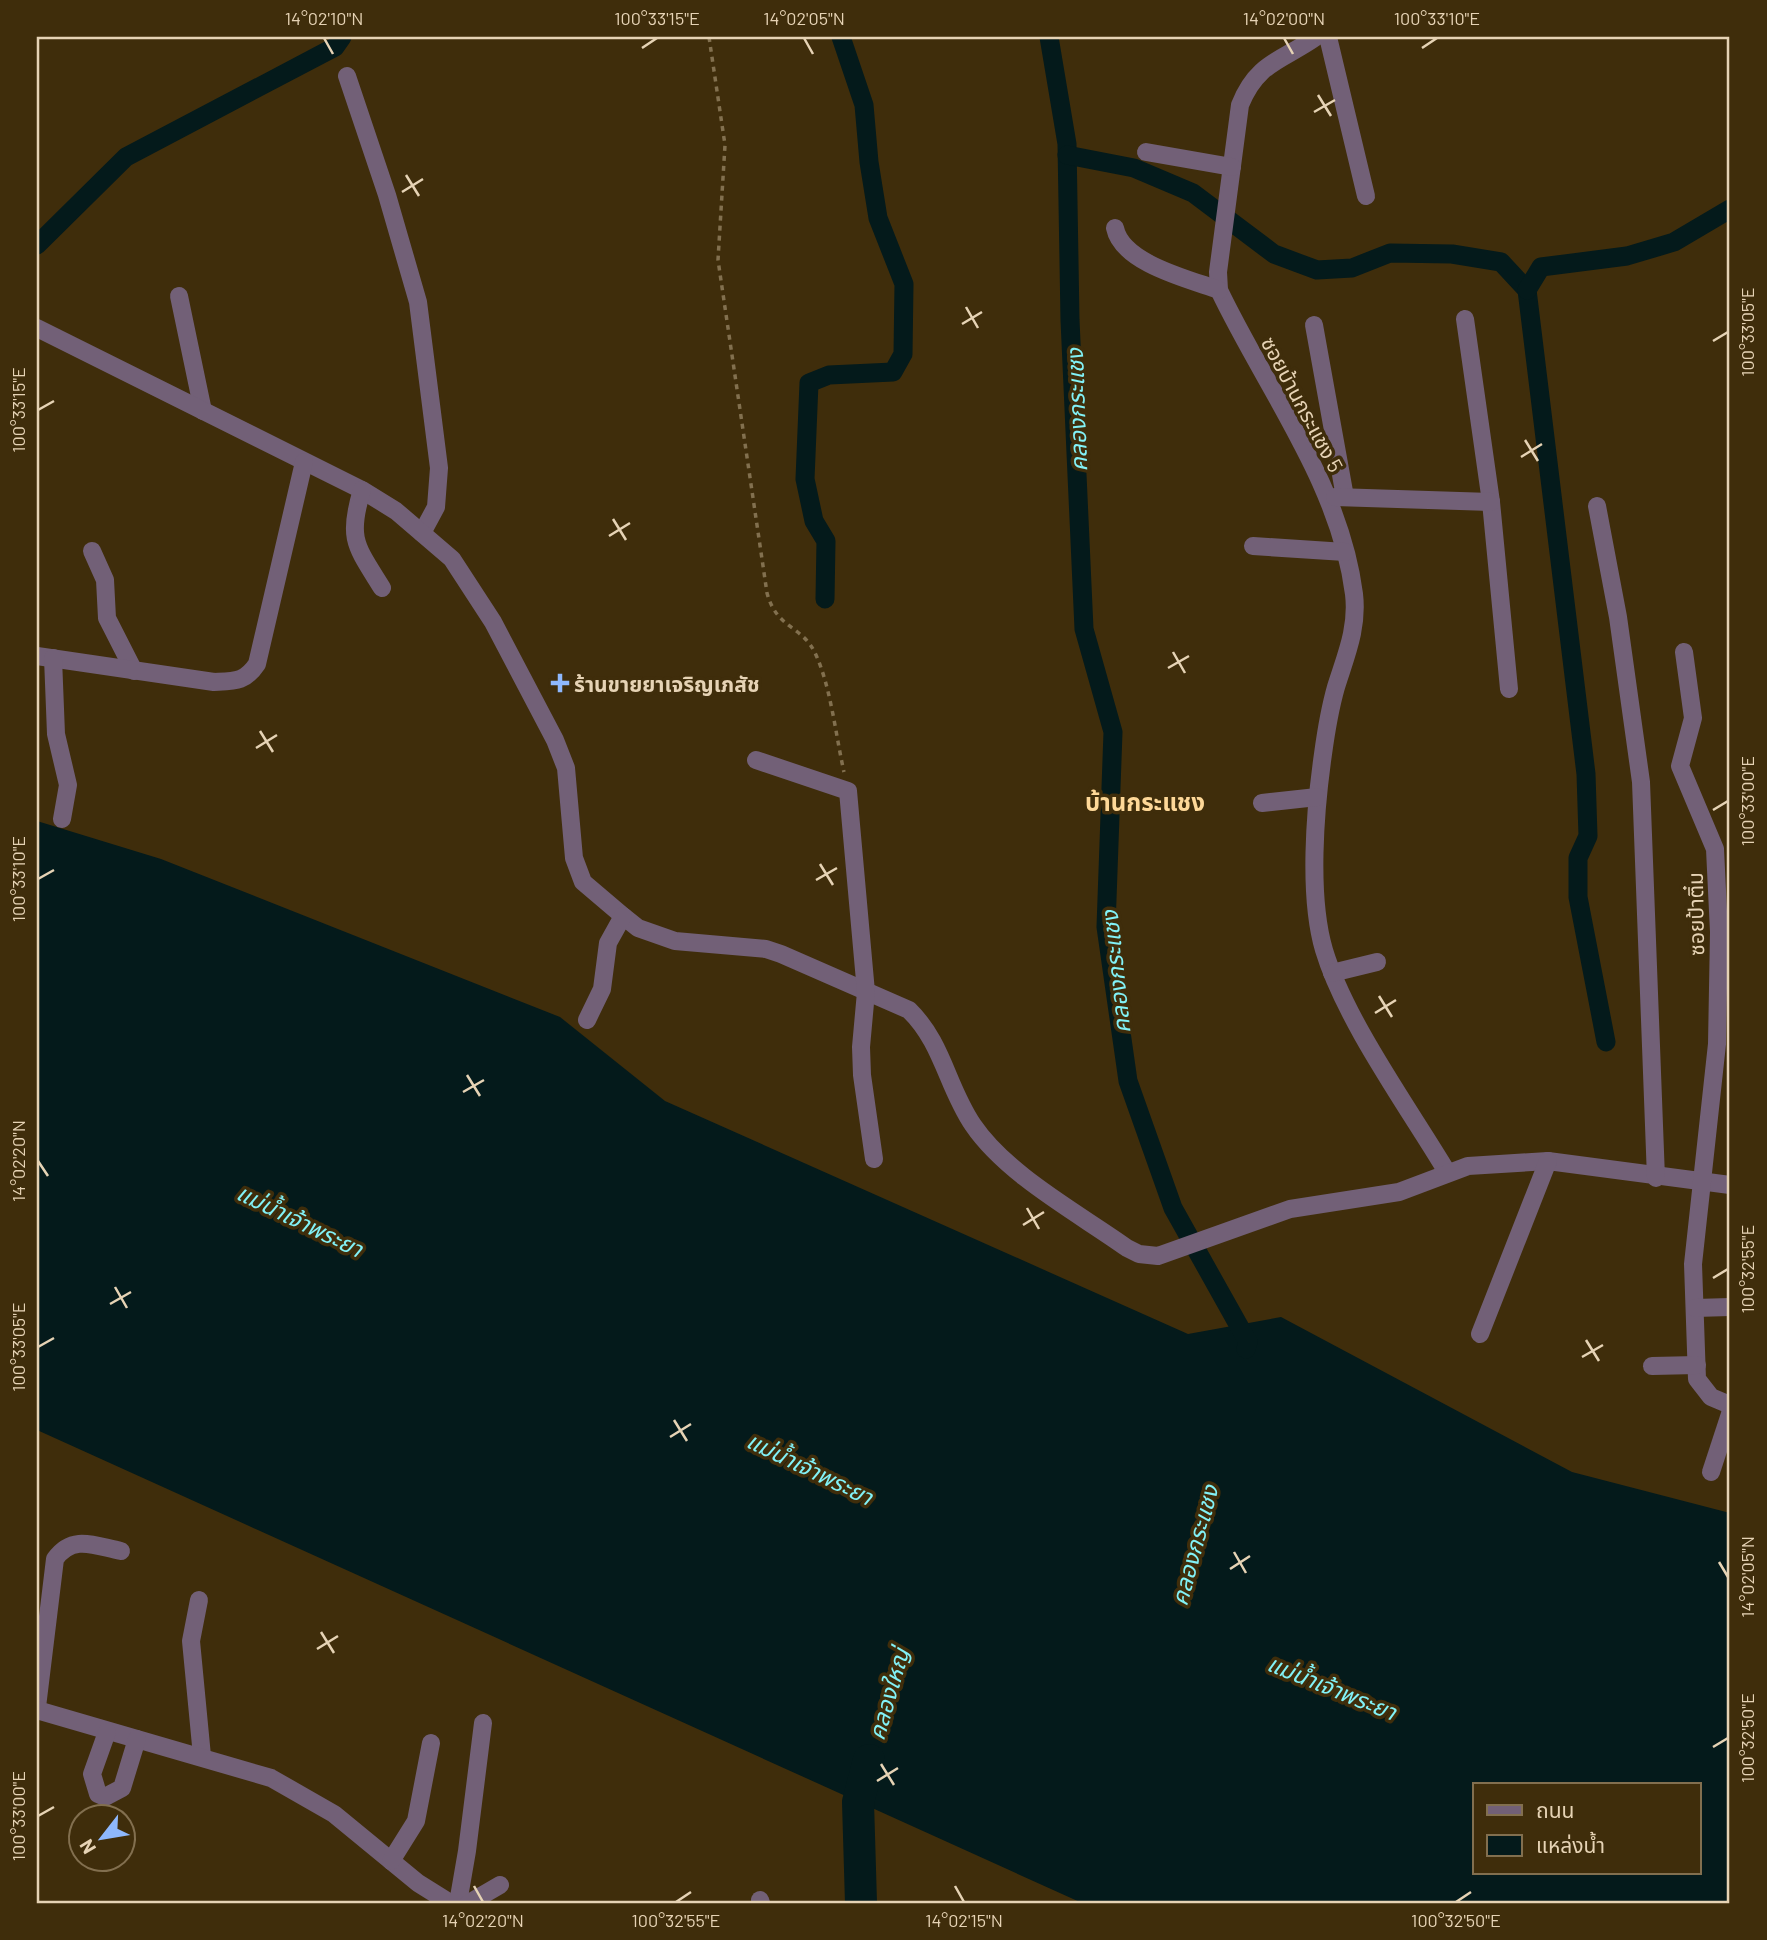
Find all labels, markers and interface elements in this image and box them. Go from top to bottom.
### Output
text: 14°02'10"N [285,7,363,29]
text: 100°33'15"E [614,7,700,29]
text: 14°02'05"N [763,7,845,29]
text: 14°02'00"N [1243,7,1325,29]
text: 100°33'10"E [1394,7,1480,29]
text: 100°33'05"E [1736,287,1758,377]
street label: ซอยบ้านกระแชง 5 [1257,332,1349,476]
water label: คลองกระแชง [1060,346,1092,472]
text: 100°33'15"E [7,367,29,453]
place label: ร้านขายยาเจริญเภสัช [574,671,759,696]
marker: ร้านขายยาเจริญเภสัช [552,675,568,691]
text: 100°33'00"E [1736,756,1758,846]
district label: บ้านกระแชง [1085,787,1205,816]
text: 100°33'10"E [7,836,29,922]
street label: ซอยป้าติ๋ม [1682,872,1708,956]
water label: คลองกระแชง [1094,908,1135,1035]
text: 14°02'20"N [7,1120,29,1202]
water label: แม่น้ำเจ้าพระยา [233,1177,369,1263]
text: 100°32'55"E [1736,1225,1758,1313]
text: 100°33'05"E [7,1302,29,1392]
water label: แม่น้ำเจ้าพระยา [743,1425,879,1511]
water label: คลองกระแชง [1165,1480,1224,1608]
text: 14°02'05"N [1736,1536,1758,1618]
water label: คลองใหญ่ [862,1642,915,1743]
water label: แม่น้ำเจ้าพระยา [1264,1648,1402,1726]
text: 100°32'50"E [1736,1693,1758,1783]
text: 100°33'00"E [7,1771,29,1861]
legend [1473,1783,1700,1874]
text: ถนน [1536,1797,1574,1822]
north arrow [66,1804,136,1874]
text: แหล่งน้ำ [1536,1831,1605,1857]
text: N [74,1836,100,1858]
text: 14°02'20"N [442,1909,524,1931]
text: 100°32'55"E [632,1909,720,1931]
text: 14°02'15"N [925,1909,1003,1931]
text: 100°32'50"E [1411,1909,1501,1931]

